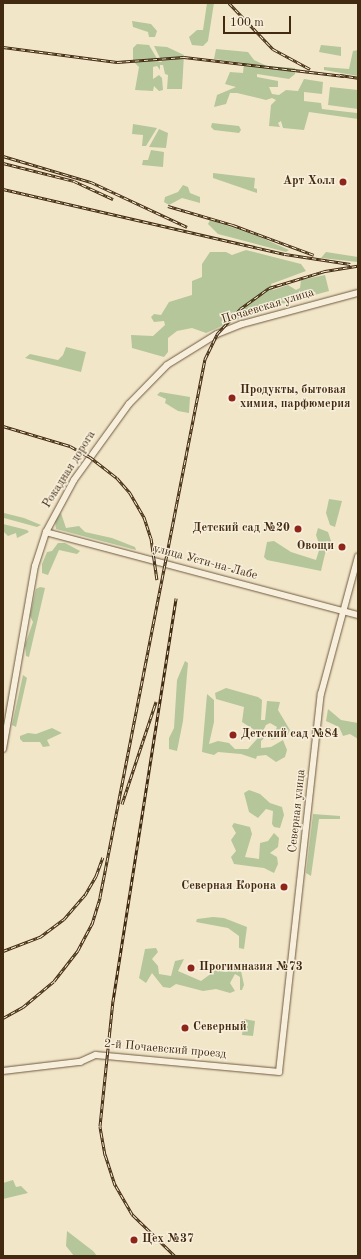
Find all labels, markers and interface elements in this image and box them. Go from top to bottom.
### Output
scale bar [225,8,293,34]
text: 100 m [230,17,264,29]
place label: Арт Холл [283,175,335,189]
marker: Арт Холл [338,177,348,187]
street label: Почаевская улица [220,286,316,328]
place label: Продукты, бытовая химия, парфюмерия [240,384,350,412]
marker: Продукты, бытовая химия, парфюмерия [227,393,237,403]
street label: Рокадная дорога [41,429,99,511]
place label: Детский сад №20 [193,522,290,536]
marker: Детский сад №20 [293,524,303,534]
place label: Овощи [297,540,334,554]
street label: улица Усти-на-Лабе [151,542,259,584]
marker: Овощи [337,542,347,552]
place label: Детский сад №84 [241,728,338,742]
marker: Детский сад №84 [228,730,238,740]
street label: Северная улица [286,769,310,853]
place label: Северная Корона [181,880,276,894]
marker: Северная Корона [279,882,289,892]
place label: Прогимназия №73 [199,961,303,975]
marker: Прогимназия №73 [186,963,196,973]
place label: Северный [193,1021,247,1035]
marker: Северный [180,1023,190,1033]
street label: 2-й Почаевский проезд [103,1037,227,1063]
place label: Цех №37 [142,1233,194,1247]
marker: Цех №37 [129,1235,139,1245]

